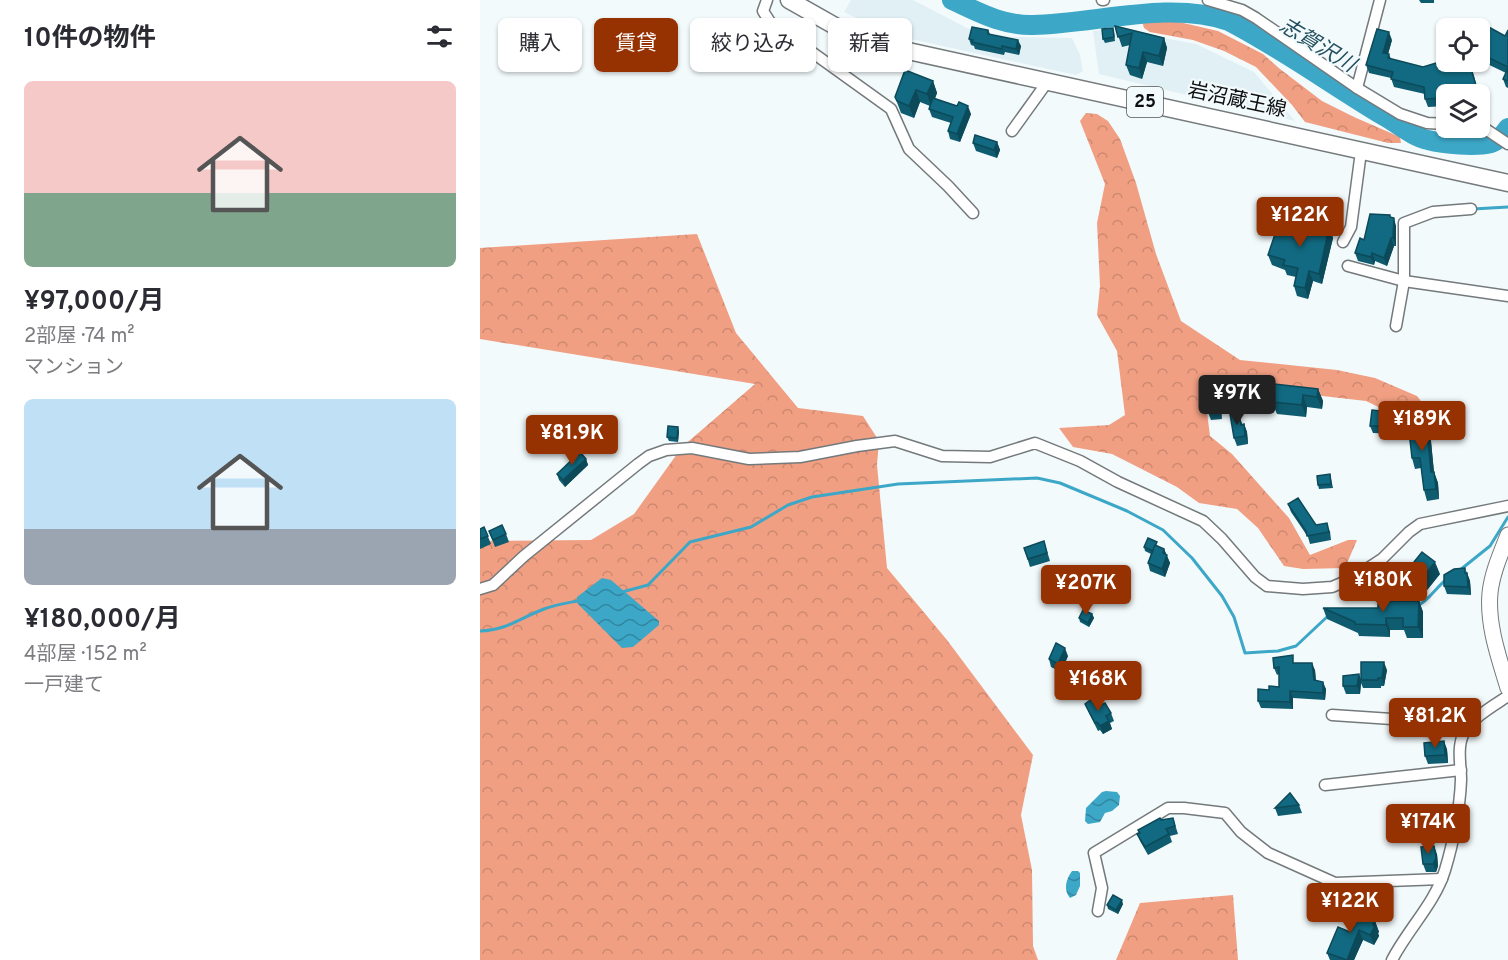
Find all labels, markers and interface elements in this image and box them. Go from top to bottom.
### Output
water label: 志賀沢川 [1274,13,1362,80]
chip: 購入 [498,18,582,72]
chip: 賃貸 [594,18,678,72]
chip: 絞り込み [690,18,816,72]
chip: 新着 [828,18,912,72]
map controls [1436,18,1490,138]
button: locate [1436,18,1490,72]
icon: filters [423,20,456,53]
text: 10件の物件 [24,23,156,56]
street label: 岩沼蔵王線 [1185,78,1289,124]
button: layers [1436,84,1490,138]
road number: 25 [1127,87,1163,117]
icon: home [186,120,294,228]
pin: ¥122K [1258,197,1342,248]
text: ¥122K [1271,203,1329,229]
text: ¥97,000/月 [24,286,165,319]
text: 2部屋 · 74 m² [24,324,135,350]
text: マンション [24,355,124,381]
pin: ¥97K [1201,375,1273,426]
text: ¥97K [1213,381,1261,407]
pin: ¥189K [1380,401,1464,452]
text: ¥189K [1392,407,1452,433]
pin: ¥81.9K [523,415,621,466]
text: ¥81.9K [540,421,604,447]
icon: home [186,438,294,546]
pin: ¥180K [1341,562,1425,613]
pin: ¥207K [1044,565,1128,616]
text: ¥180K [1353,568,1413,594]
text: ¥207K [1055,571,1117,597]
text: ¥180,000/月 [24,604,181,637]
text: 4部屋 · 152 m² [24,642,147,668]
pin: ¥168K [1056,661,1140,712]
text: ¥168K [1068,667,1128,693]
text: 一戸建て [24,673,104,699]
pin: ¥81.2K [1386,698,1484,749]
text: ¥81.2K [1403,704,1467,730]
pin: ¥174K [1386,804,1470,855]
text: ¥174K [1400,810,1456,836]
pin: ¥122K [1308,883,1392,934]
text: ¥122K [1321,889,1379,915]

